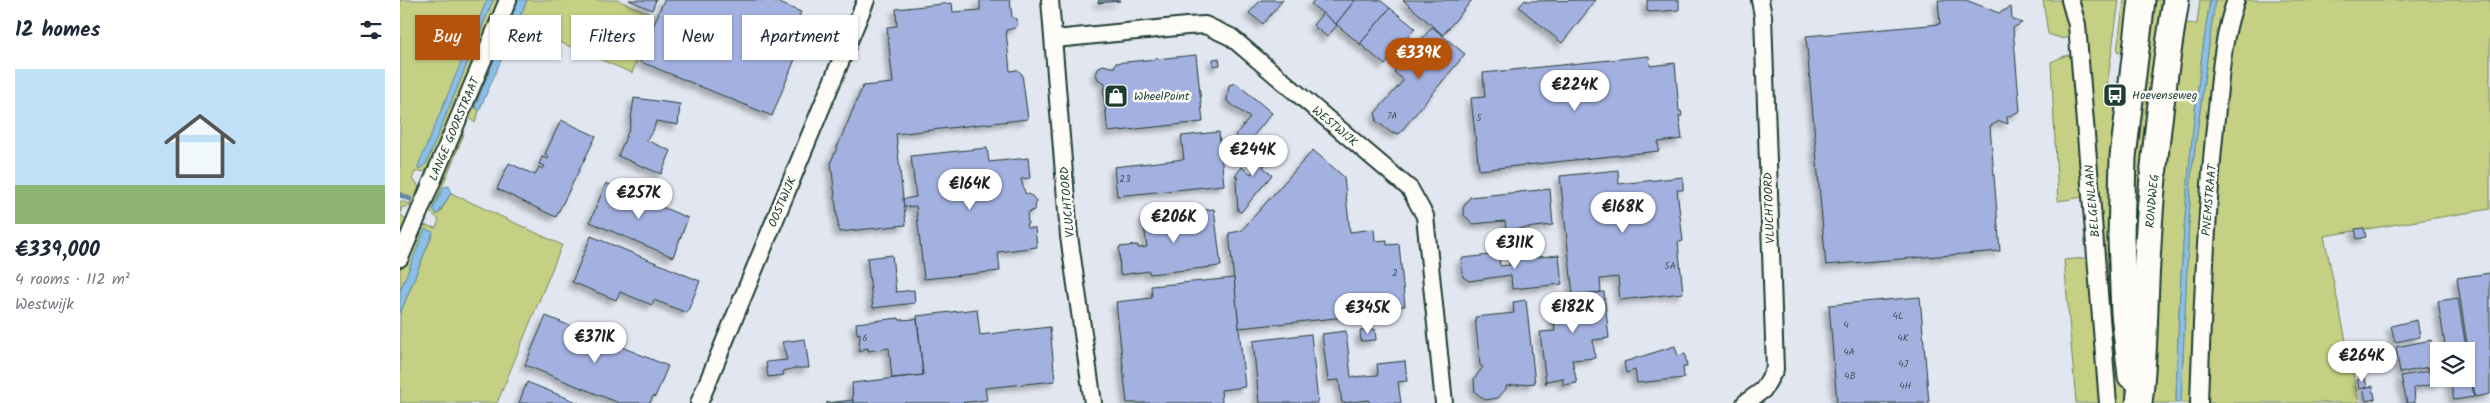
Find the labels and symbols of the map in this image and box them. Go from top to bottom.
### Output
pin: €339K [1384,38,1454,80]
pin: €224K [1540,70,1610,112]
street label: LANGE GOORSTRAAT [424,73,486,184]
bus stop icon: Hoevenseweg [2102,82,2128,108]
shop icon: WheelPoint [1103,83,1129,109]
place label: Hoevenseweg [2132,86,2198,105]
place label: WheelPoint [1134,87,1190,106]
street label: WESTWIJK [1307,101,1363,152]
house number: 7A [1387,108,1397,124]
house number: 5 [1476,110,1482,126]
pin: €244K [1218,134,1288,177]
street label: PNEMSTRAAT [2197,162,2222,237]
street label: BELGENLAAN [2080,164,2105,238]
street label: VLUCHTOORD [1055,165,1080,238]
pin: €164K [935,168,1005,211]
house number: 23 [1119,171,1131,187]
street label: VLUCHTOORD [1759,172,1780,244]
street label: OOSTWIJK [763,173,802,230]
street label: RONDWEG [2141,173,2164,229]
pin: €257K [604,178,674,220]
pin: €168K [1588,192,1658,234]
pin: €206K [1139,202,1209,244]
pin: €311K [1480,228,1550,270]
house number: 5A [1664,258,1676,274]
house number: 2 [1392,265,1398,281]
pin: €345K [1333,292,1403,335]
pin: €182K [1538,292,1608,334]
house number: 4L [1893,308,1903,324]
house number: 4 [1843,317,1849,333]
pin: €371K [560,322,630,364]
house number: 6 [862,330,868,346]
house number: 4K [1897,330,1909,346]
pin: €264K [2327,340,2397,383]
house number: 4A [1843,344,1855,360]
house number: 4J [1898,356,1908,372]
house number: 4B [1844,368,1856,384]
house number: 4H [1899,378,1911,394]

